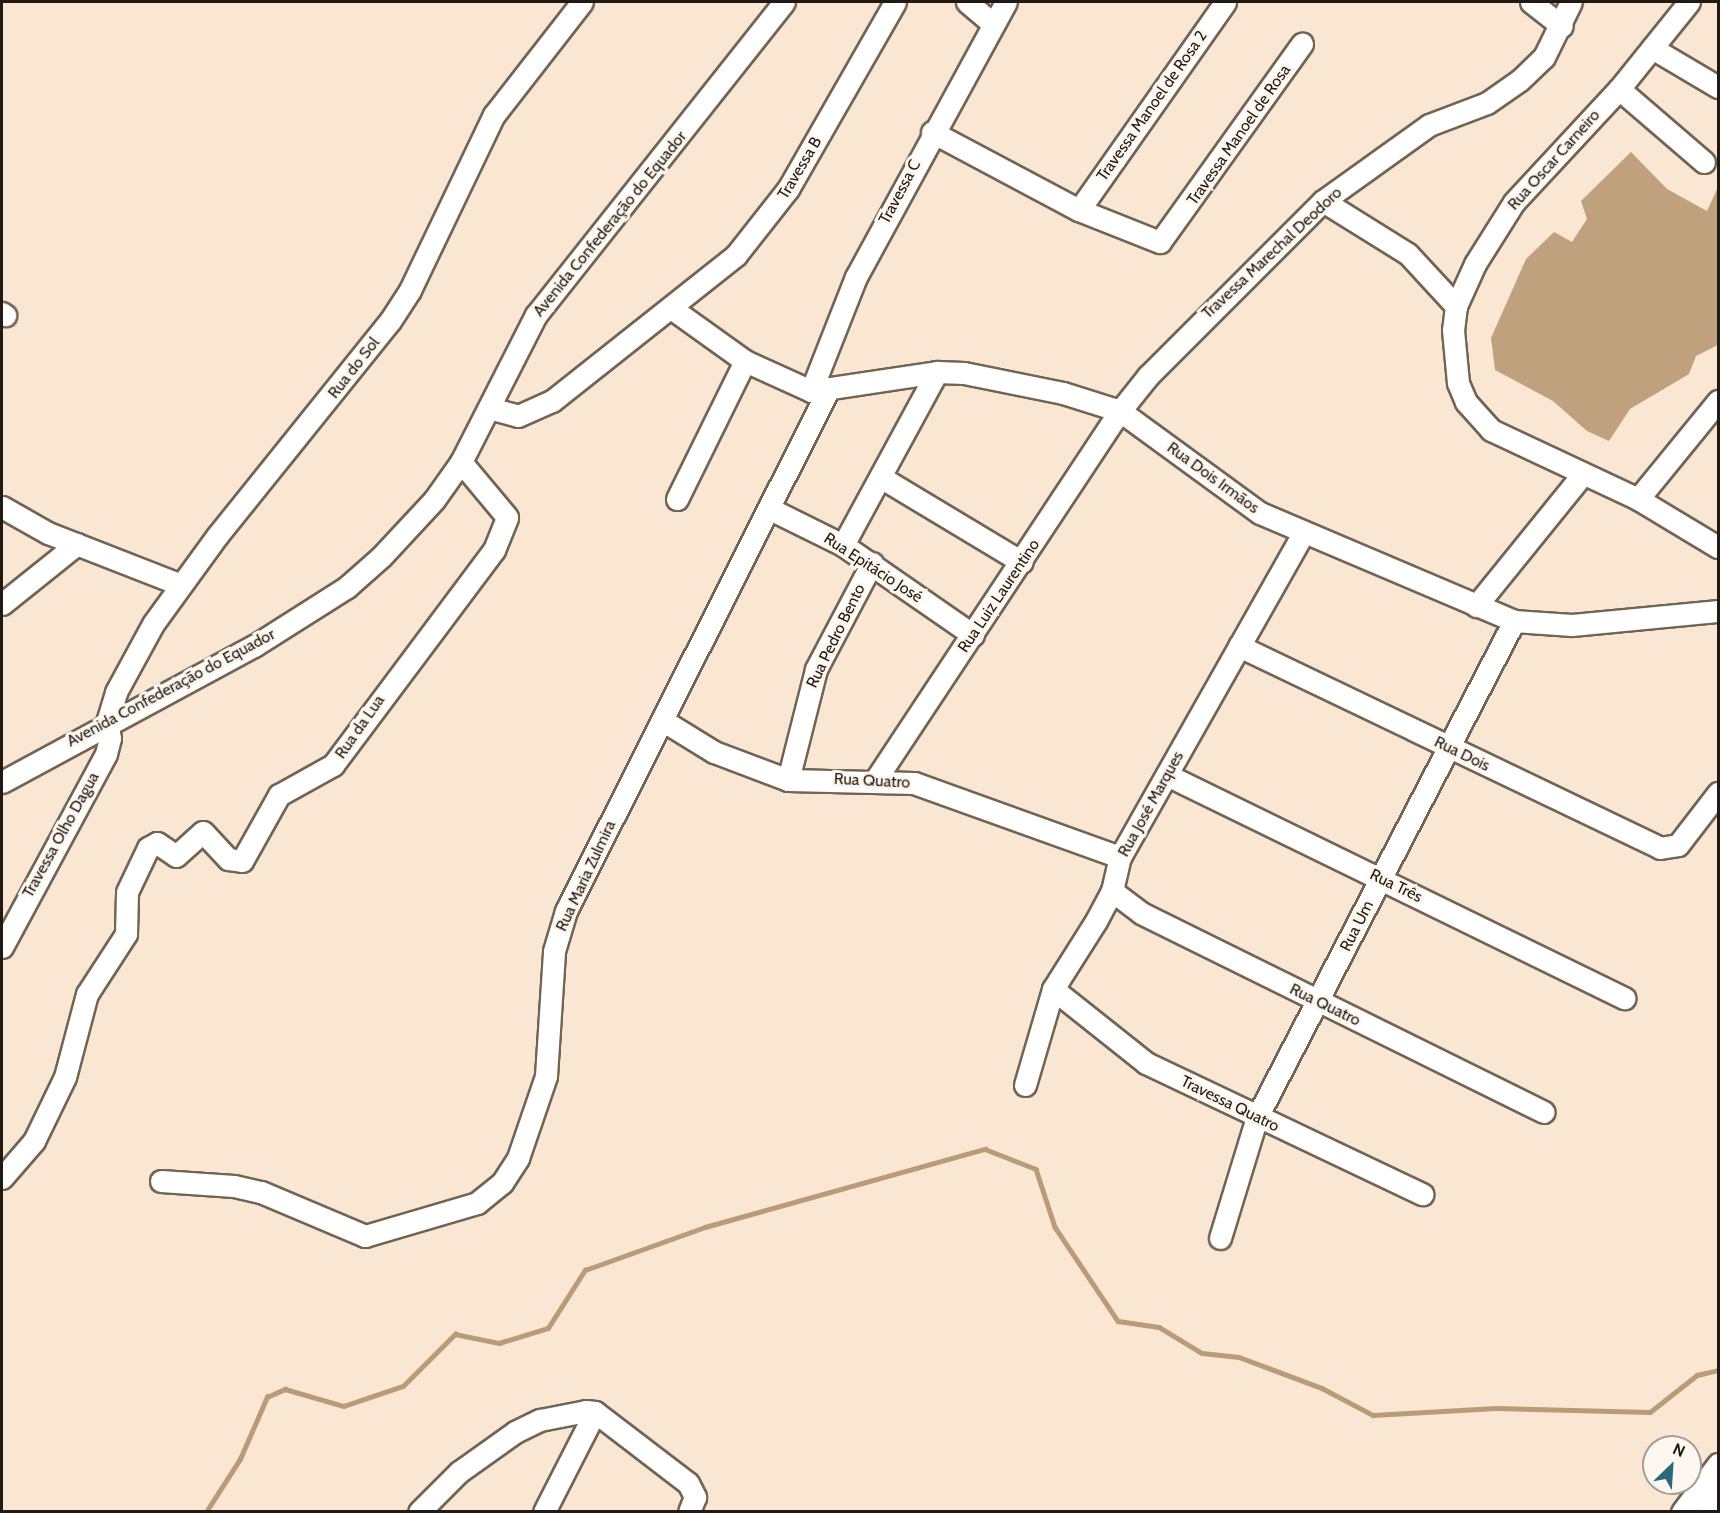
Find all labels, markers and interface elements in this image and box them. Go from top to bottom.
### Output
street label: Travessa Manoel de Rosa 2 [1093,27,1211,185]
street label: Travessa Manoel de Rosa [1183,61,1295,209]
street label: Rua Oscar Carneiro [1504,106,1604,214]
street label: Avenida Confederação do Equador [529,127,691,321]
street label: Travessa B [774,133,826,203]
street label: Travessa C [875,157,925,227]
street label: Travessa Marechal Deodoro [1198,183,1346,323]
street label: Rua do Sol [324,334,384,402]
street label: Rua Dois Irmãos [1163,438,1263,518]
street label: Rua Epitácio José [820,529,926,607]
street label: Rua Luiz Laurentino [954,536,1044,656]
street label: Rua Pedro Bento [803,581,869,691]
street label: Avenida Confederação do Equador [64,625,278,751]
street label: Rua da Lua [331,691,389,763]
street label: Rua Dois [1431,732,1493,776]
street label: Rua José Marques [1114,748,1188,860]
street label: Travessa Olho Dagua [19,769,103,901]
street label: Rua Quatro [833,769,911,793]
street label: Rua Maria Zulmira [552,818,620,934]
street label: Rua Três [1367,865,1425,907]
street label: Rua Um [1336,897,1378,955]
street label: Rua Quatro [1287,980,1363,1030]
street label: Travessa Quatro [1178,1072,1282,1136]
north arrow [1642,1435,1702,1495]
text: N [1670,1439,1688,1461]

